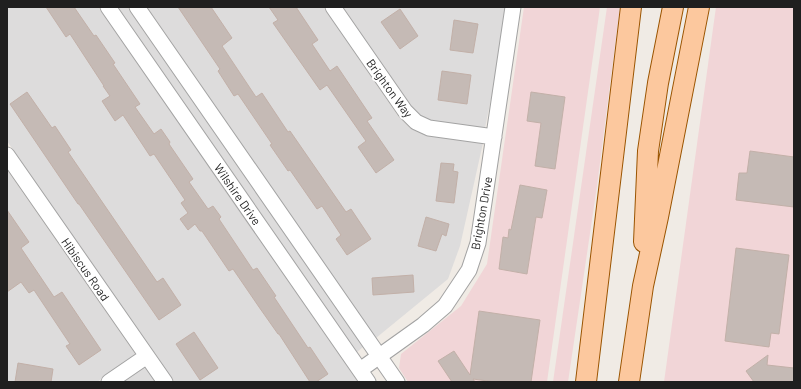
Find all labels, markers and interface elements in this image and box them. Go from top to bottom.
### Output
street label: Brighton Way [364,56,416,120]
street label: Wilshire Drive [212,161,264,227]
street label: Brighton Drive [468,175,494,251]
street label: Hibiscus Road [59,235,113,303]

